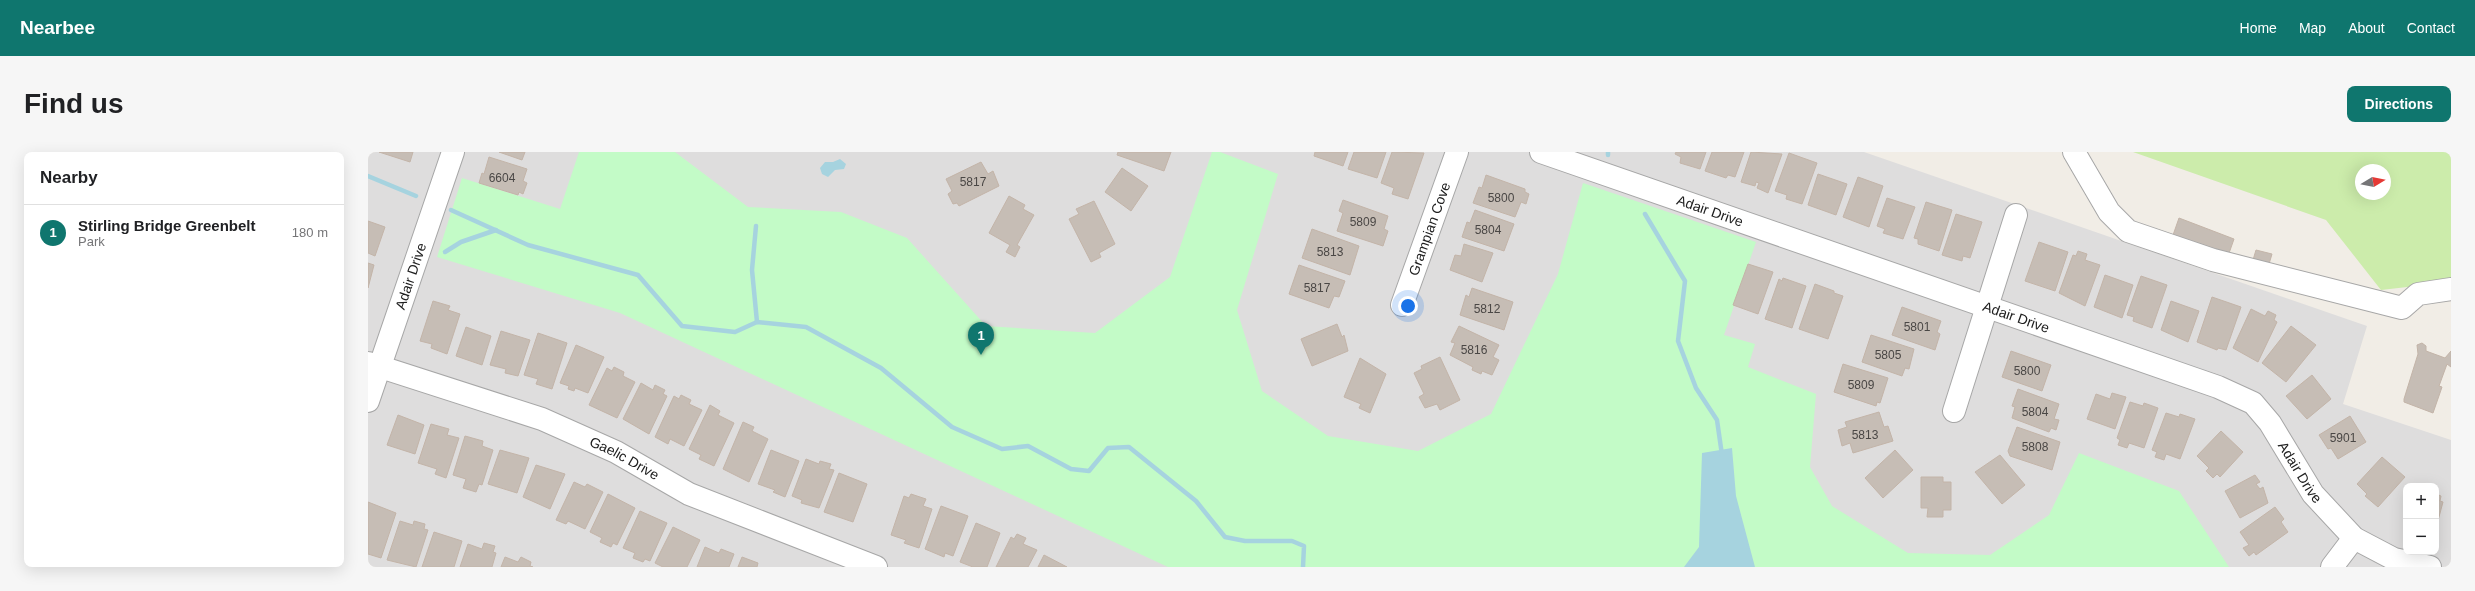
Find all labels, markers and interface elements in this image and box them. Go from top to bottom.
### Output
text: Nearbee [20,17,95,38]
text: Home [2240,20,2277,36]
text: Map [2299,20,2326,36]
text: About [2348,20,2385,36]
text: Contact [2407,20,2455,36]
button: Directions [2347,86,2451,122]
text: Find us [24,88,124,119]
north arrow [2355,164,2391,200]
text: Nearby [40,168,98,187]
house number: 6604 [489,171,516,185]
house number: 5817 [960,175,987,189]
street label: Grampian Cove [1405,180,1454,278]
house number: 5800 [1488,191,1515,205]
street label: Adair Drive [1675,192,1746,230]
house number: 5809 [1350,215,1377,229]
text: Stirling Bridge Greenbelt [78,217,256,234]
house number: 5804 [1475,223,1502,237]
text: 1 [49,225,57,240]
text: 180 m [292,225,328,240]
text: Park [78,234,105,249]
street label: Adair Drive [392,240,429,311]
house number: 5813 [1317,245,1344,259]
house number: 5817 [1304,281,1331,295]
your location [1398,296,1418,316]
street label: Adair Drive [1981,298,2052,336]
house number: 5812 [1474,302,1501,316]
house number: 5801 [1904,320,1931,334]
pin: 1 [968,322,994,355]
house number: 5816 [1461,343,1488,357]
house number: 5805 [1875,348,1902,362]
house number: 5800 [2014,364,2041,378]
house number: 5809 [1848,378,1875,392]
house number: 5804 [2022,405,2049,419]
house number: 5813 [1852,428,1879,442]
house number: 5901 [2330,431,2357,445]
street label: Gaelic Drive [587,433,662,483]
street label: Adair Drive [2275,439,2325,506]
house number: 5808 [2022,440,2049,454]
map controls [2403,483,2439,555]
button: + [2403,483,2439,519]
button: − [2403,519,2439,555]

